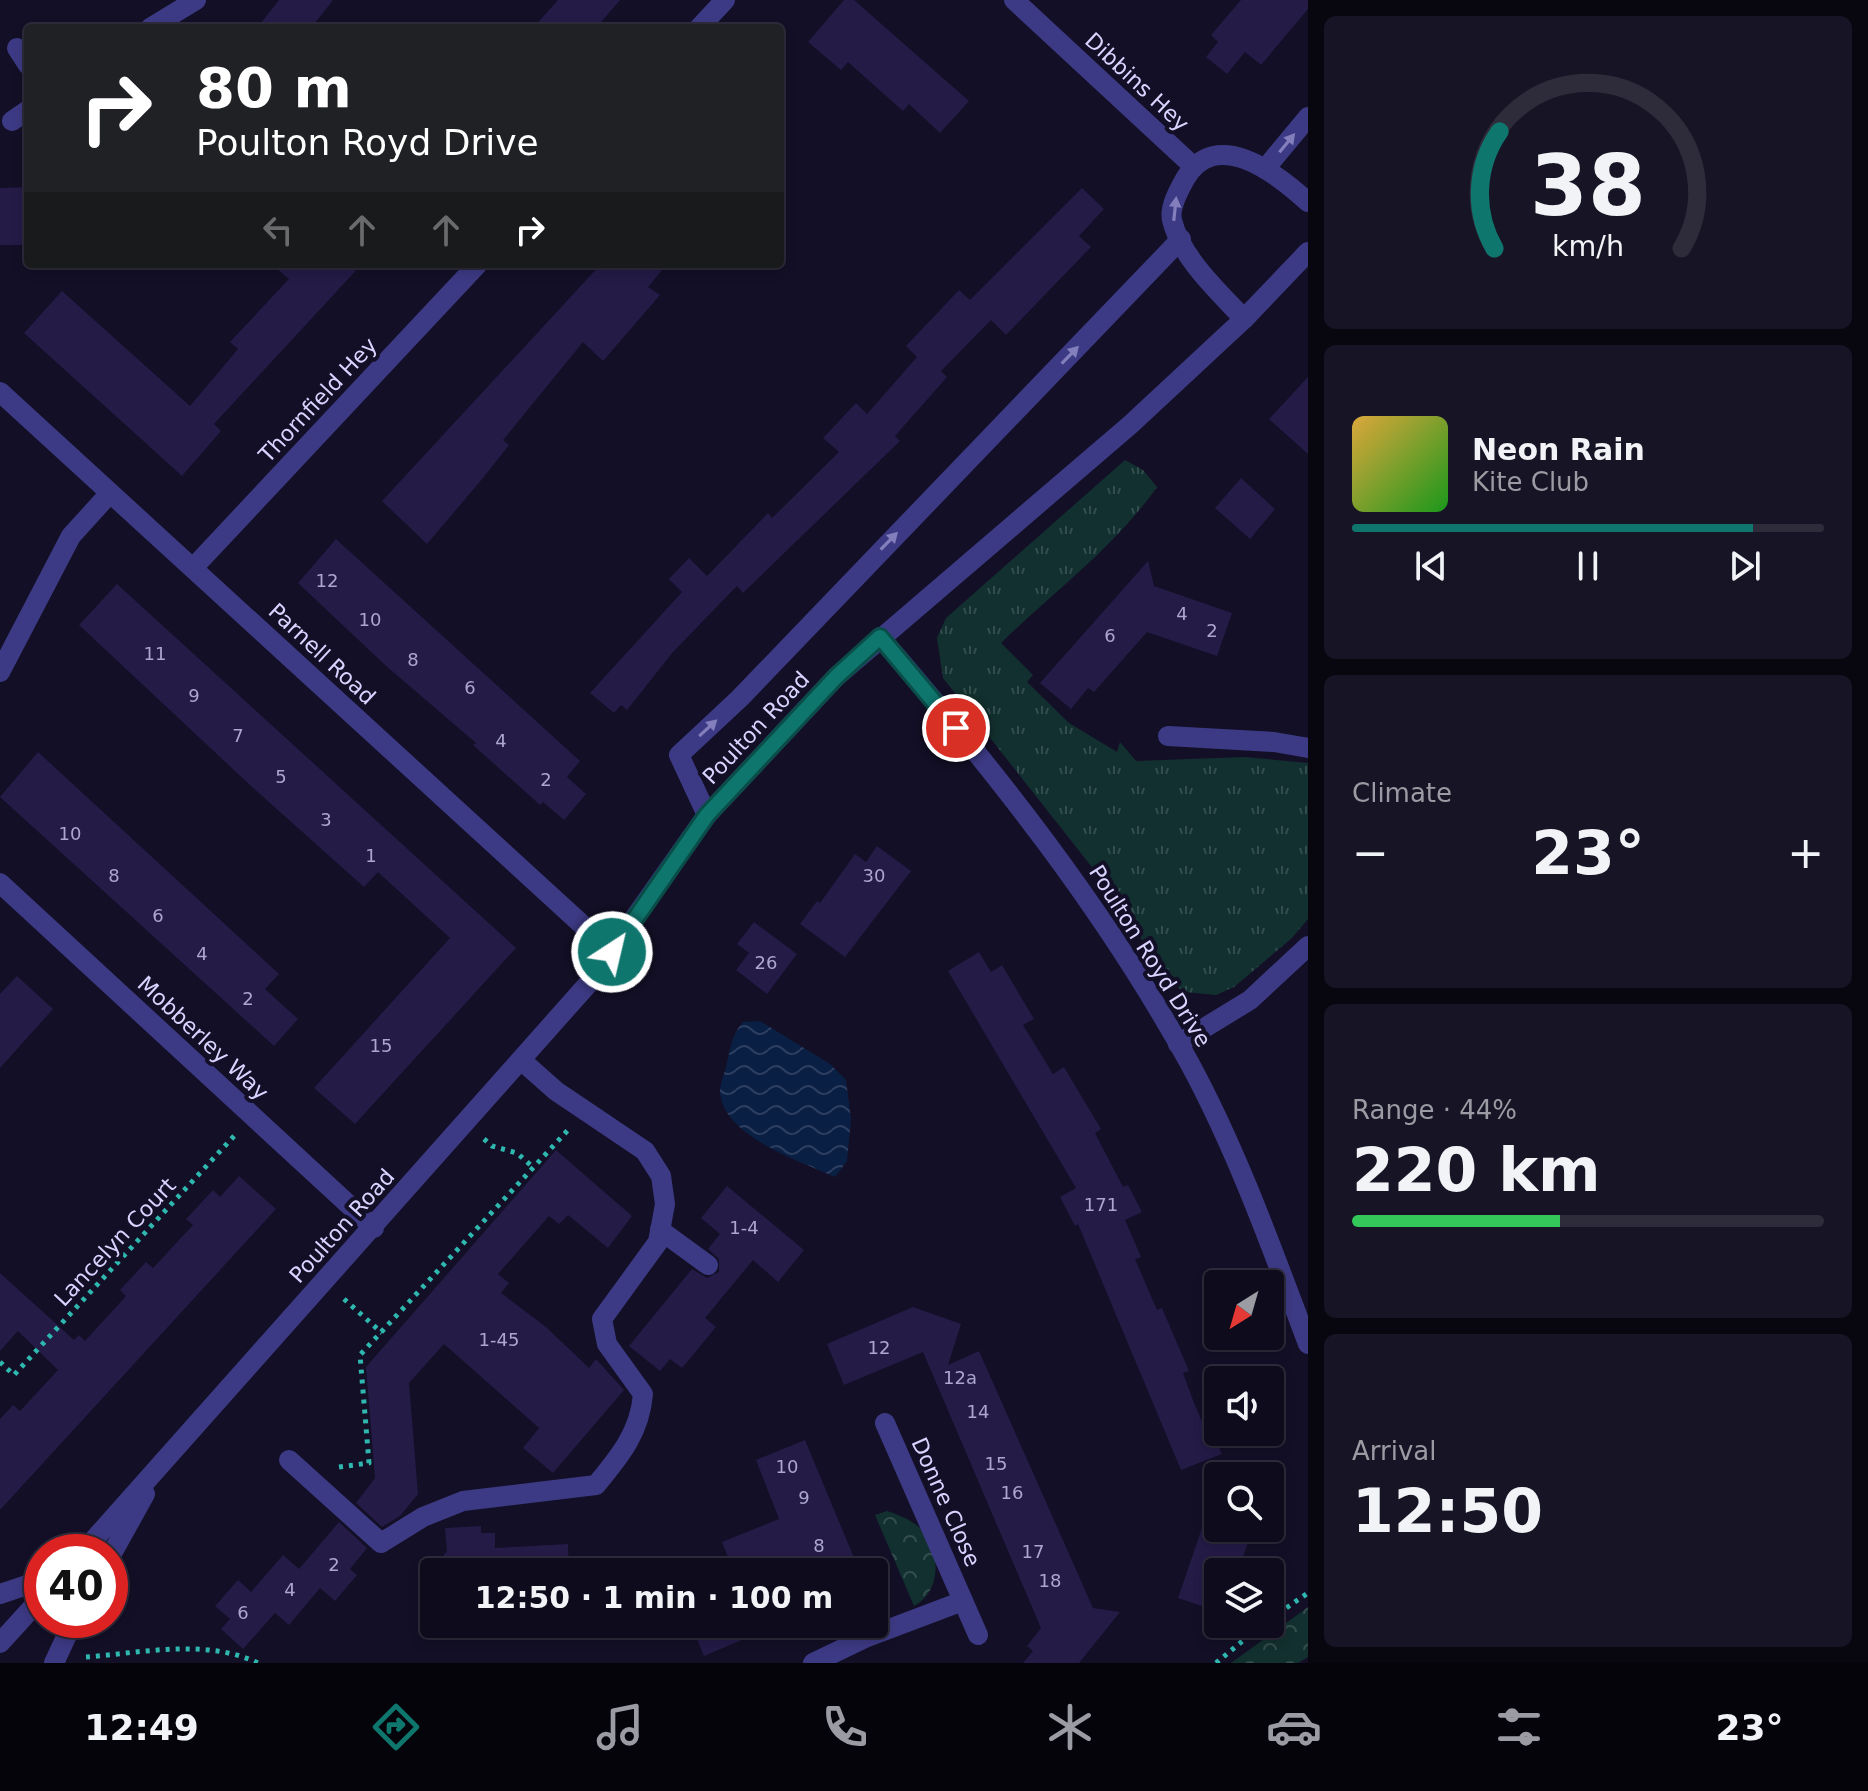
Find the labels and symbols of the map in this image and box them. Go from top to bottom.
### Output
street label: Dibbins Hey [1080,28,1194,136]
one-way arrow [1278,133,1294,153]
one-way arrow [1169,197,1182,222]
street label: Thornfield Hey [253,333,382,468]
one-way arrow [1061,346,1079,365]
one-way arrow [879,532,897,551]
house number: 12 [316,570,338,591]
street label: Parnell Road [264,598,380,710]
house number: 4 [1176,603,1188,624]
house number: 10 [359,609,381,630]
house number: 2 [1206,620,1218,641]
house number: 6 [1104,625,1116,646]
house number: 11 [144,643,166,664]
house number: 8 [407,649,419,670]
street label: Poulton Road [698,667,814,789]
house number: 6 [464,677,476,698]
house number: 9 [188,685,200,706]
pin [922,694,990,762]
one-way arrow [698,719,717,737]
house number: 7 [232,725,244,746]
house number: 4 [495,730,507,751]
house number: 5 [275,766,287,787]
house number: 2 [540,769,552,790]
house number: 3 [320,809,332,830]
house number: 10 [59,823,81,844]
house number: 1 [365,845,377,866]
street label: Poulton Royd Drive [1084,861,1216,1051]
house number: 8 [108,865,120,886]
house number: 30 [863,865,885,886]
house number: 6 [152,905,164,926]
position arrow [570,910,654,994]
house number: 4 [196,943,208,964]
house number: 26 [755,952,777,973]
street label: Mobberley Way [133,971,273,1105]
house number: 2 [242,988,254,1009]
house number: 15 [370,1035,392,1056]
street label: Poulton Road [284,1164,400,1288]
street label: Lancelyn Court [49,1173,181,1311]
house number: 171 [1084,1194,1118,1215]
house number: 1-4 [729,1217,759,1238]
north arrow [1204,1270,1284,1350]
house number: 1-45 [479,1329,519,1350]
house number: 12 [868,1337,890,1358]
house number: 12a [943,1367,977,1388]
house number: 14 [967,1401,989,1422]
street label: Donne Close [906,1434,986,1570]
house number: 15 [985,1453,1007,1474]
house number: 10 [776,1456,798,1477]
house number: 16 [1001,1482,1023,1503]
house number: 9 [798,1487,810,1508]
speed limit sign: 40 [24,1534,128,1638]
house number: 8 [813,1535,825,1556]
house number: 17 [1022,1541,1044,1562]
house number: 2 [328,1554,340,1575]
house number: 18 [1039,1570,1061,1591]
house number: 4 [284,1579,296,1600]
house number: 6 [237,1602,249,1623]

